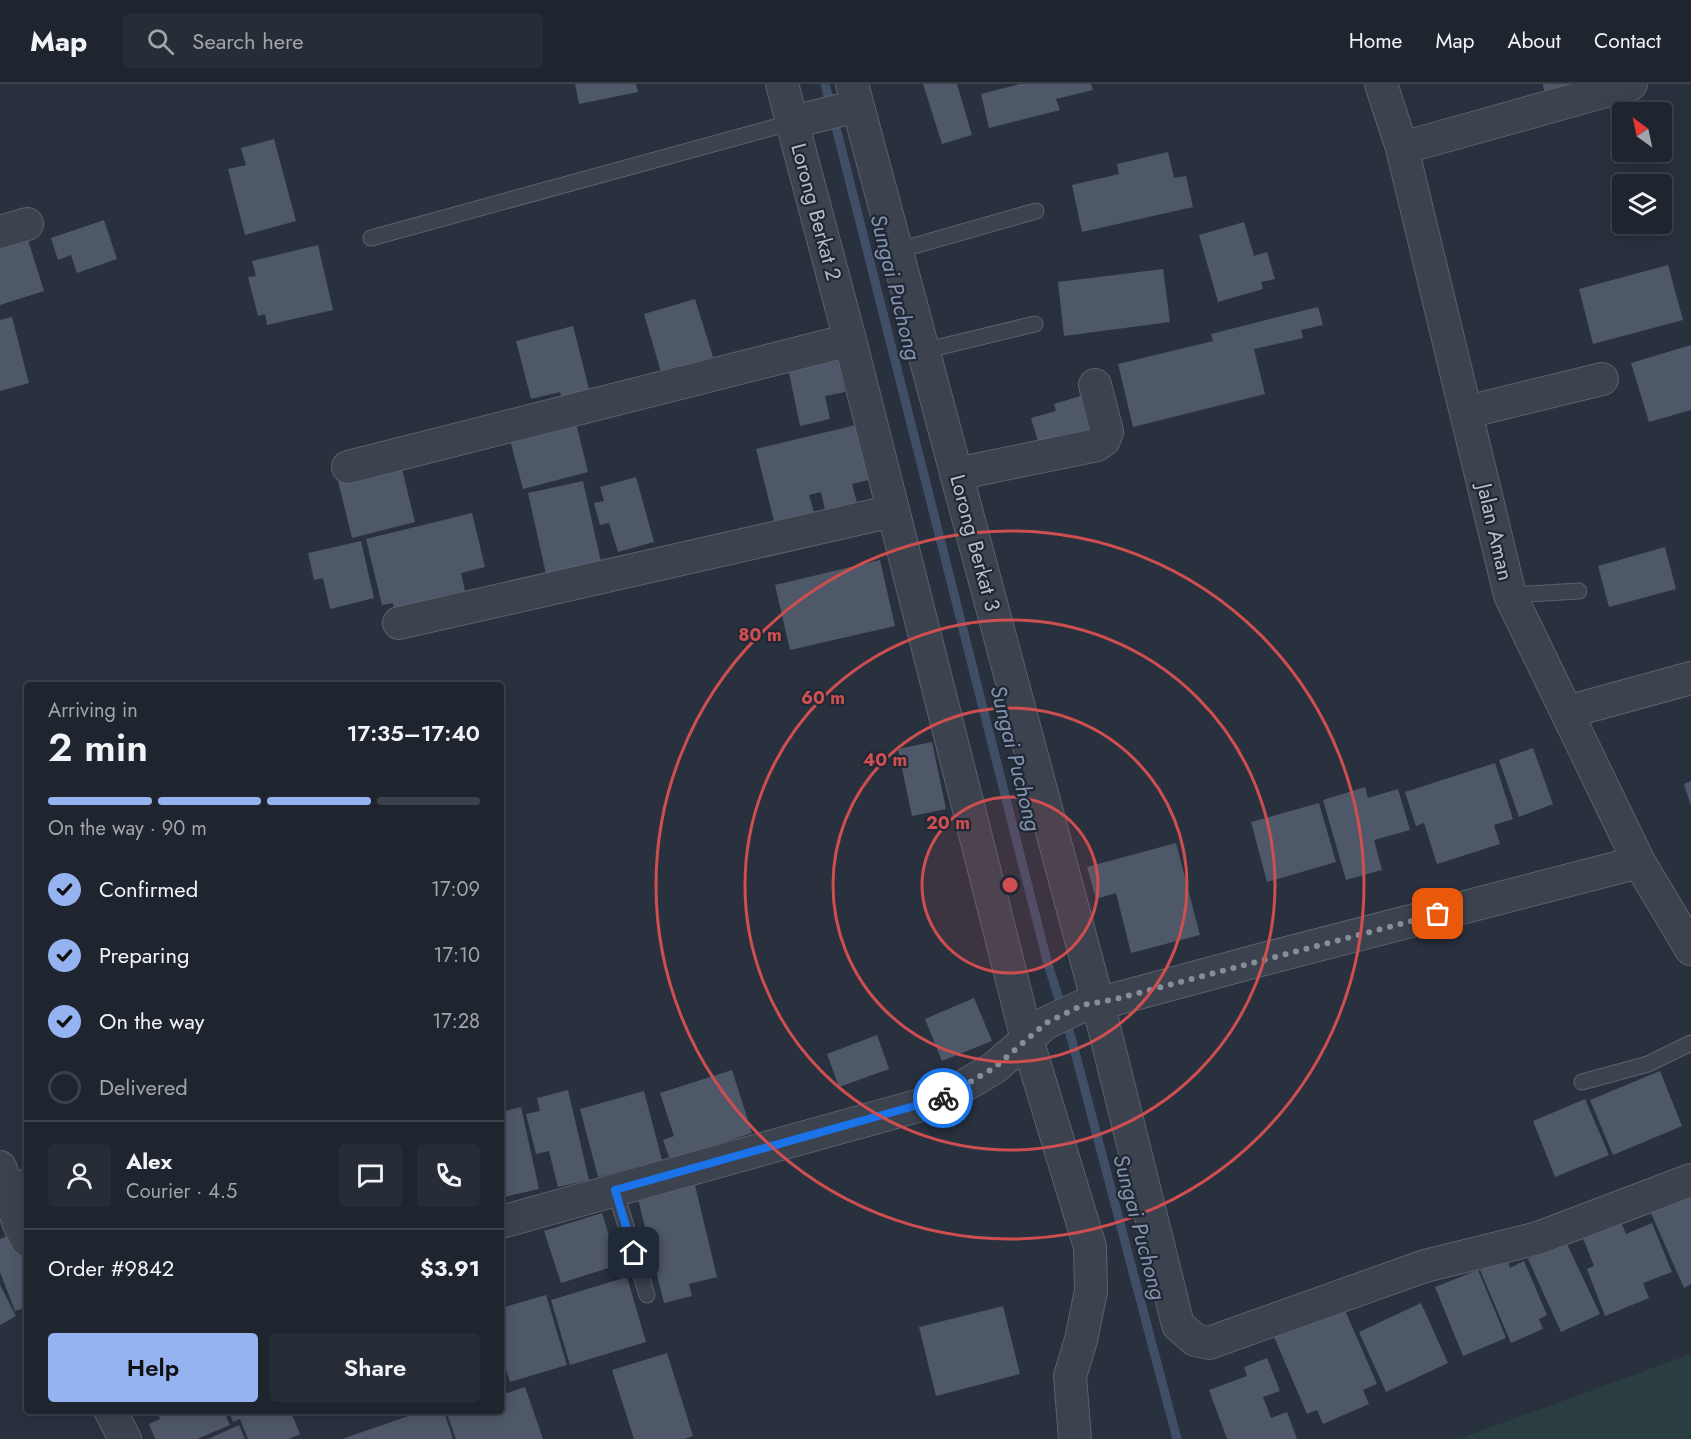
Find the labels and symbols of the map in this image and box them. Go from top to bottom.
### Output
north arrow [1612,102,1672,162]
street label: Lorong Berkat 2 [783,140,849,284]
water label: Sungai Puchong [862,211,930,363]
street label: Lorong Berkat 3 [942,471,1008,615]
street label: Jalan Aman [1469,478,1521,583]
text: 80 m [738,622,782,648]
water label: Sungai Puchong [982,682,1050,834]
text: 60 m [801,685,845,711]
text: 40 m [863,747,907,773]
text: 20 m [926,810,970,836]
centre of rings [1000,875,1020,895]
pin [1412,888,1463,939]
courier [913,1068,973,1128]
water label: Sungai Puchong [1105,1151,1175,1303]
pin [608,1227,659,1278]

